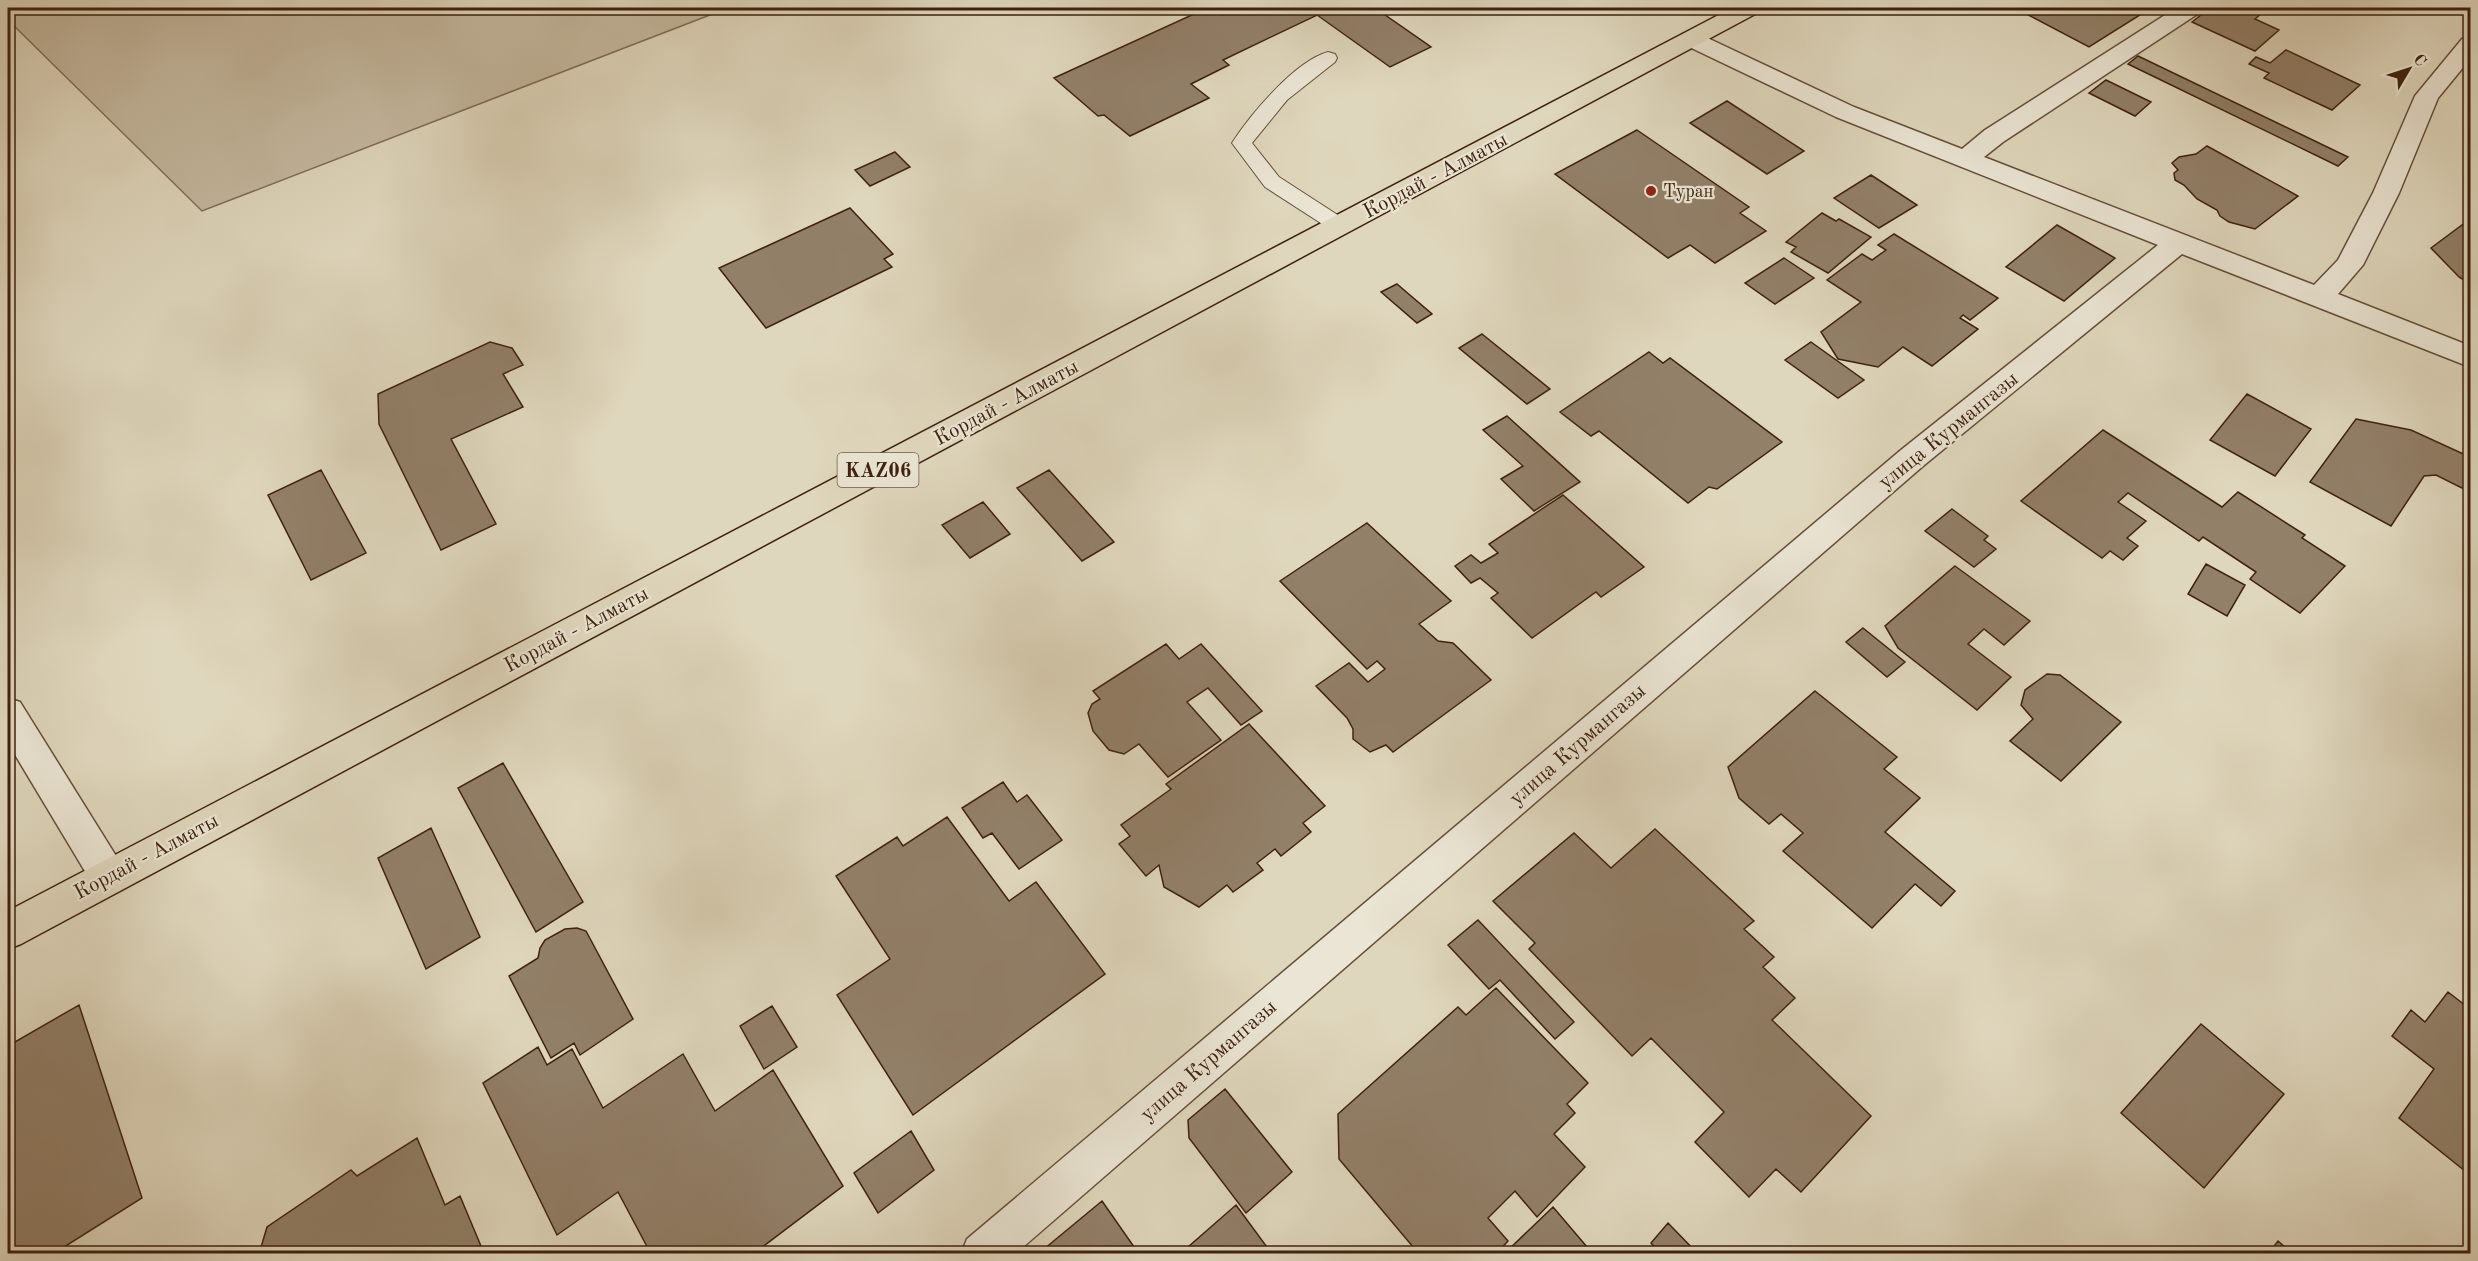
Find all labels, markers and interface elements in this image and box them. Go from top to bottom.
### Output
north arrow [2379,39,2439,99]
text: С [2410,52,2429,70]
street label: Кордай - Алматы [1360,129,1512,223]
place label: Туран [1663,183,1714,201]
marker: Туран [1644,184,1658,198]
street label: Кордай - Алматы [931,356,1083,450]
street label: улица Курмангазы [1875,369,2023,494]
road number: KAZ06 [838,453,918,487]
street label: Кордай - Алматы [501,583,653,677]
street label: улица Курмангазы [1506,680,1650,810]
street label: Кордай - Алматы [71,810,223,904]
street label: улица Курмангазы [1137,996,1281,1126]

